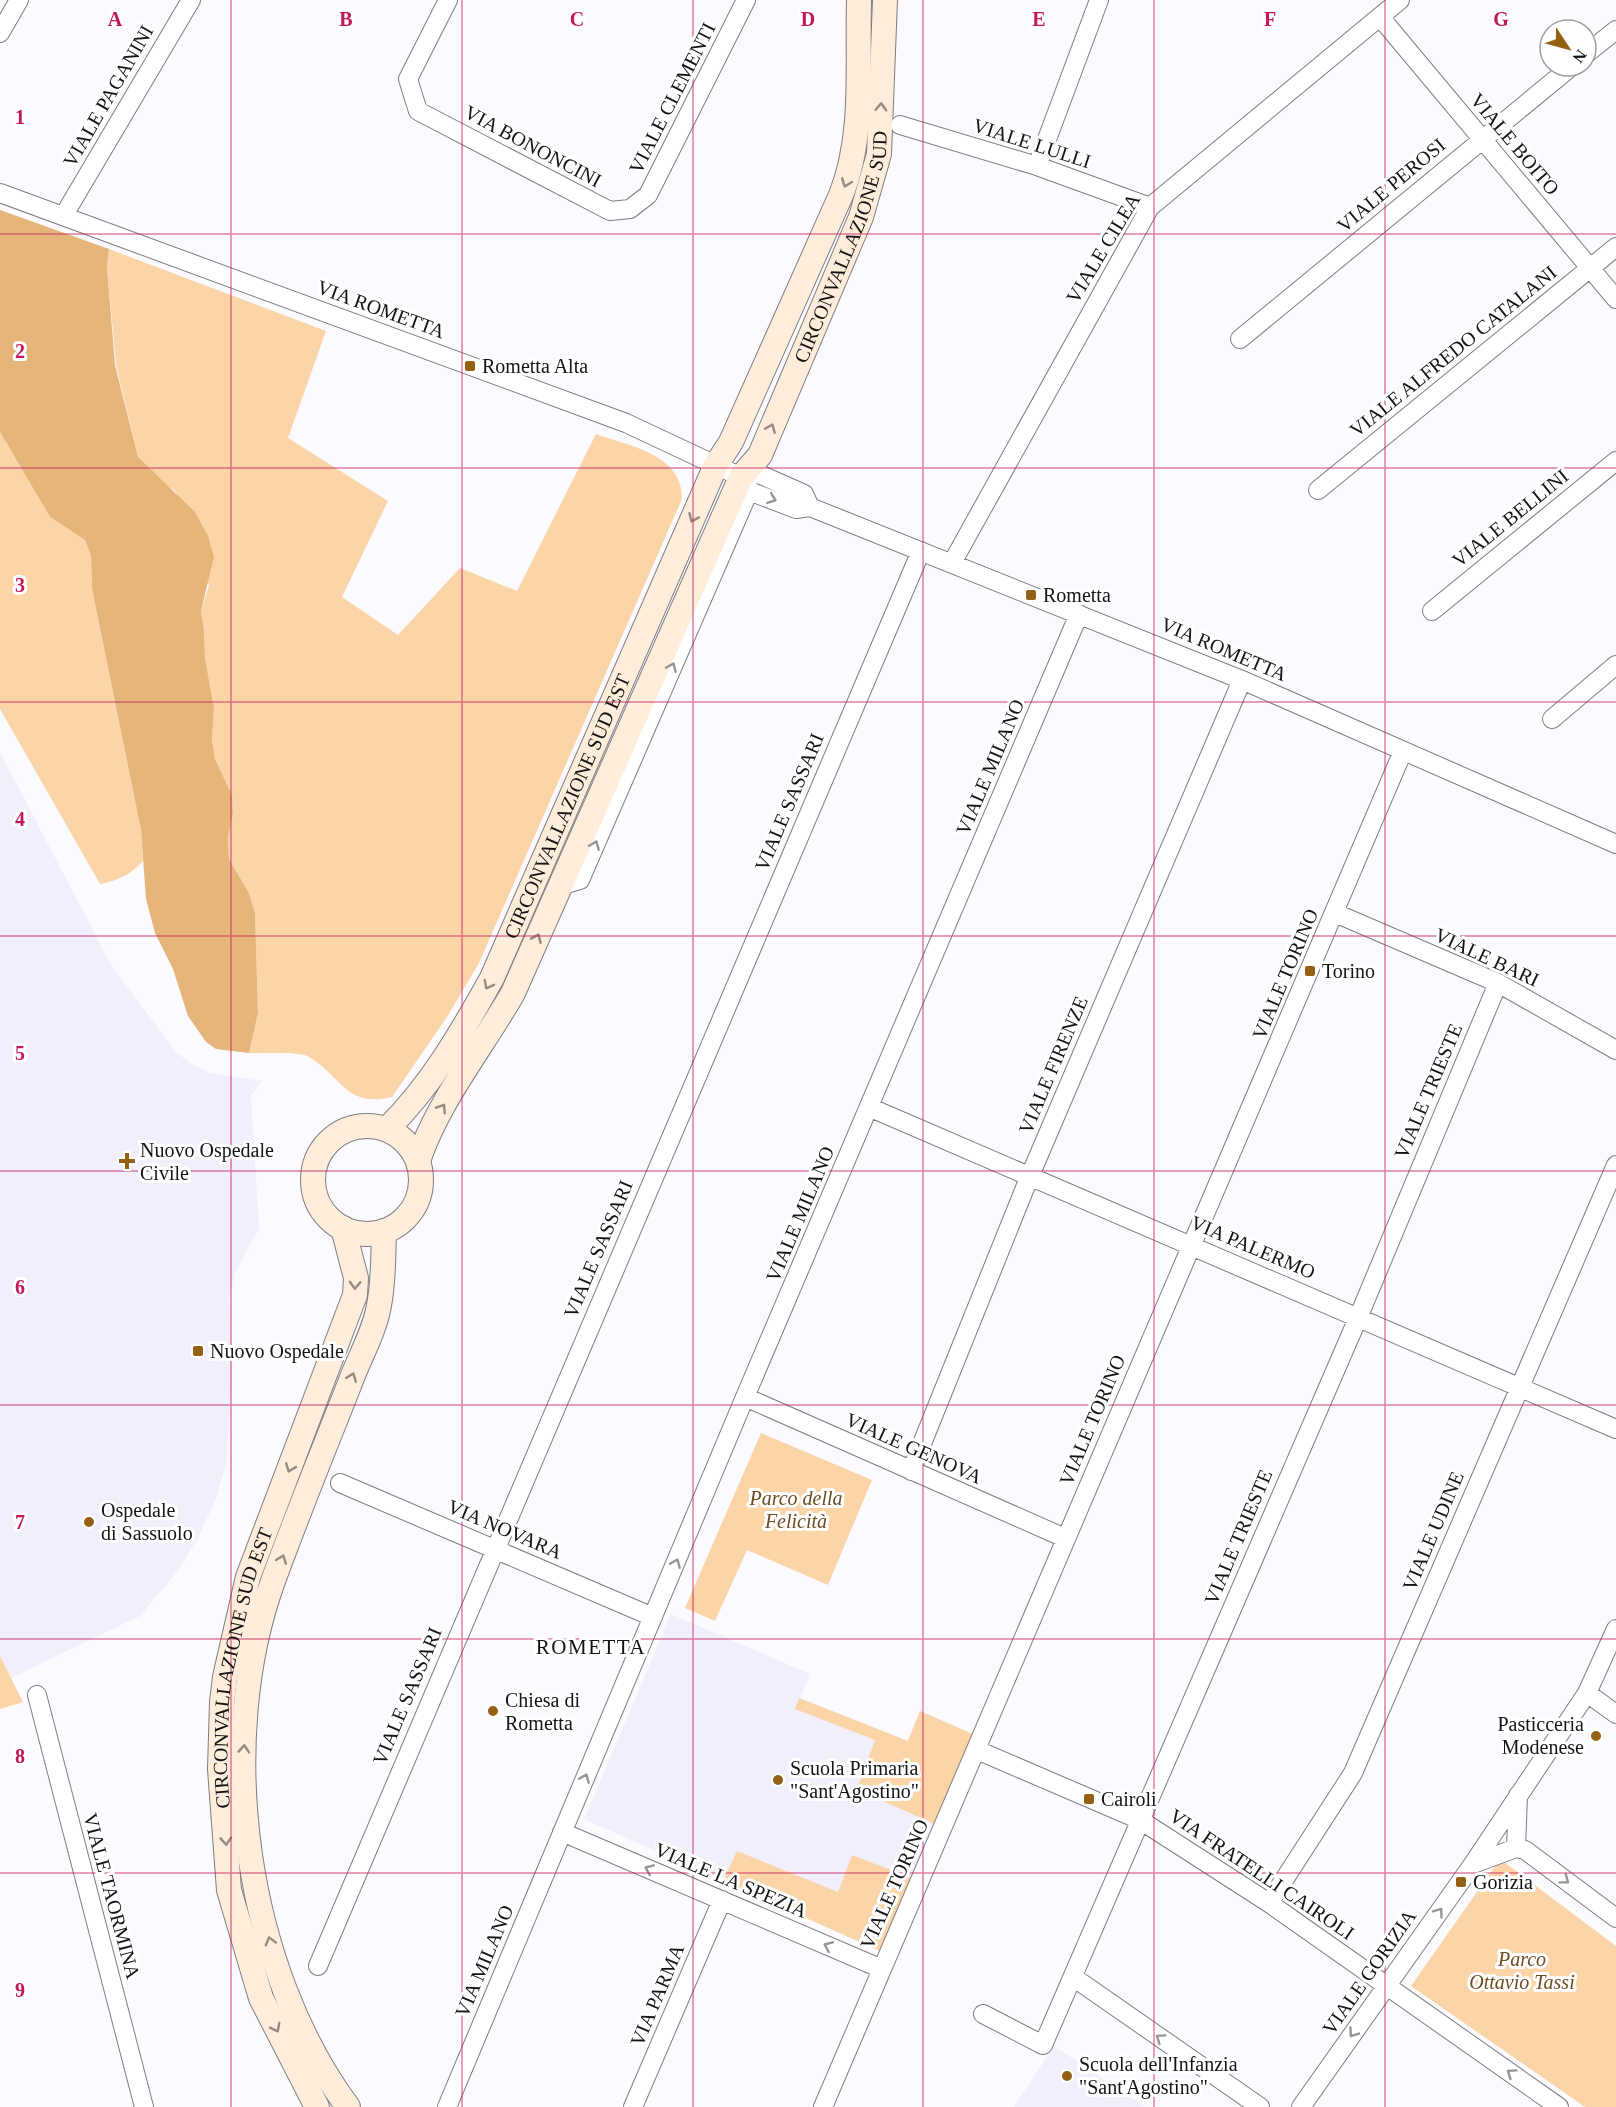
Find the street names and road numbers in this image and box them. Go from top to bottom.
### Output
street label: VIALE CLEMENTI [624,19,720,177]
street label: VIALE PAGANINI [59,21,157,171]
street label: VIALE BOITO [1466,89,1564,199]
street label: VIA BONONCINI [461,101,605,191]
street label: VIALE LULLI [970,114,1094,172]
street label: CIRCONVALLAZIONE SUD [789,130,891,366]
street label: VIALE PEROSI [1333,134,1449,236]
street label: VIALE CILEA [1062,189,1145,307]
street label: VIALE ALFREDO CATALANI [1345,261,1561,441]
street label: VIA ROMETTA [314,276,448,343]
street label: VIALE BELLINI [1448,465,1572,571]
street label: VIA ROMETTA [1158,613,1291,686]
street label: CIRCONVALLAZIONE SUD EST [500,671,634,942]
street label: VIALE MILANO [952,696,1028,838]
street label: VIALE SASSARI [750,730,828,874]
street label: VIALE TORINO [1248,905,1322,1043]
street label: VIALE BARI [1431,923,1543,991]
street label: VIALE FIRENZE [1014,993,1092,1137]
street label: VIALE TRIESTE [1390,1020,1466,1162]
street label: VIALE MILANO [762,1143,838,1285]
street label: VIALE SASSARI [559,1177,637,1321]
street label: VIA PALERMO [1187,1211,1319,1283]
street label: VIALE TORINO [1055,1351,1129,1489]
street label: VIALE GENOVA [842,1408,986,1488]
street label: VIALE TRIESTE [1200,1466,1276,1608]
street label: VIALE UDINE [1398,1468,1468,1594]
street label: VIA NOVARA [444,1495,566,1563]
street label: CIRCONVALLAZIONE SUD EST [209,1525,277,1809]
street label: VIALE SASSARI [368,1624,446,1768]
street label: VIA FRATELLI CAIROLI [1166,1804,1358,1944]
street label: VIALE TAORMINA [79,1811,145,1982]
street label: VIALE TORINO [856,1816,932,1952]
street label: VIALE LA SPEZIA [652,1838,811,1922]
street label: VIA MILANO [451,1902,517,2020]
street label: VIALE GORIZIA [1318,1905,1421,2039]
street label: VIA PARMA [626,1940,689,2049]

